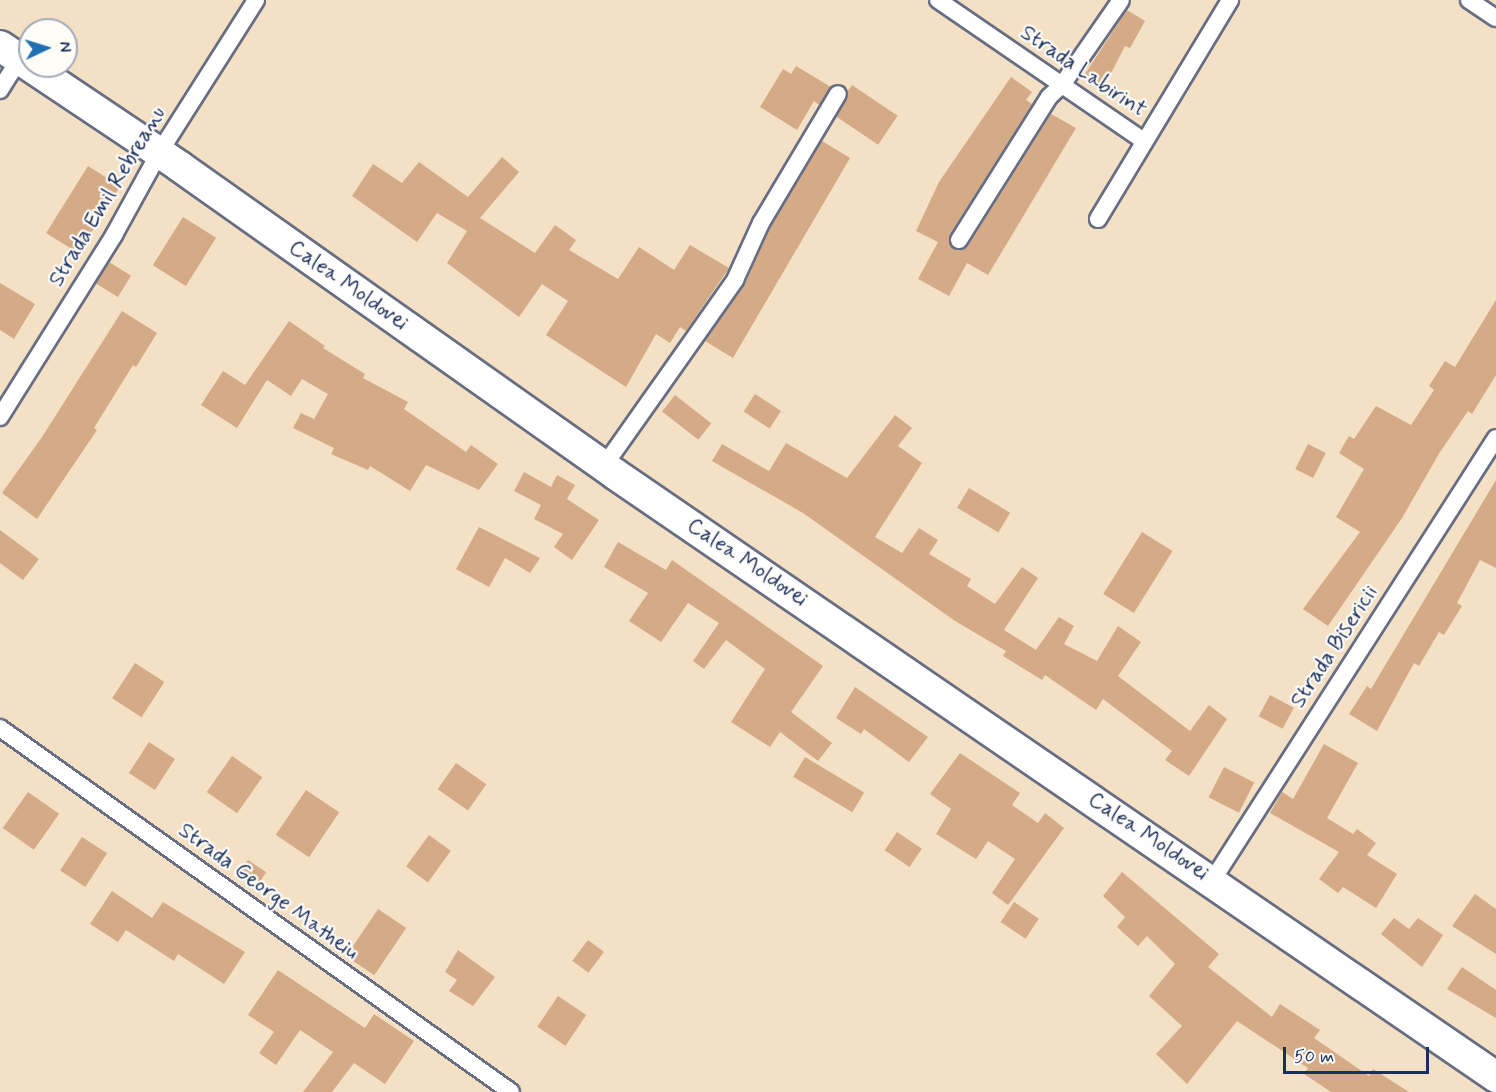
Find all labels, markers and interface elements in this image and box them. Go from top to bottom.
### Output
north arrow [18,18,78,78]
street label: Strada Labirint [1015,20,1151,124]
text: N [54,41,75,53]
street label: Strada Emil Rebreanu [44,102,172,292]
street label: Calea Moldovei [283,235,413,337]
street label: Calea Moldovei [682,513,812,613]
street label: Strada Bisericii [1285,580,1385,714]
street label: Calea Moldovei [1083,787,1213,887]
street label: Strada George Matheiu [174,819,362,965]
scale bar [1286,1035,1432,1073]
text: 50 m [1294,1045,1334,1069]

